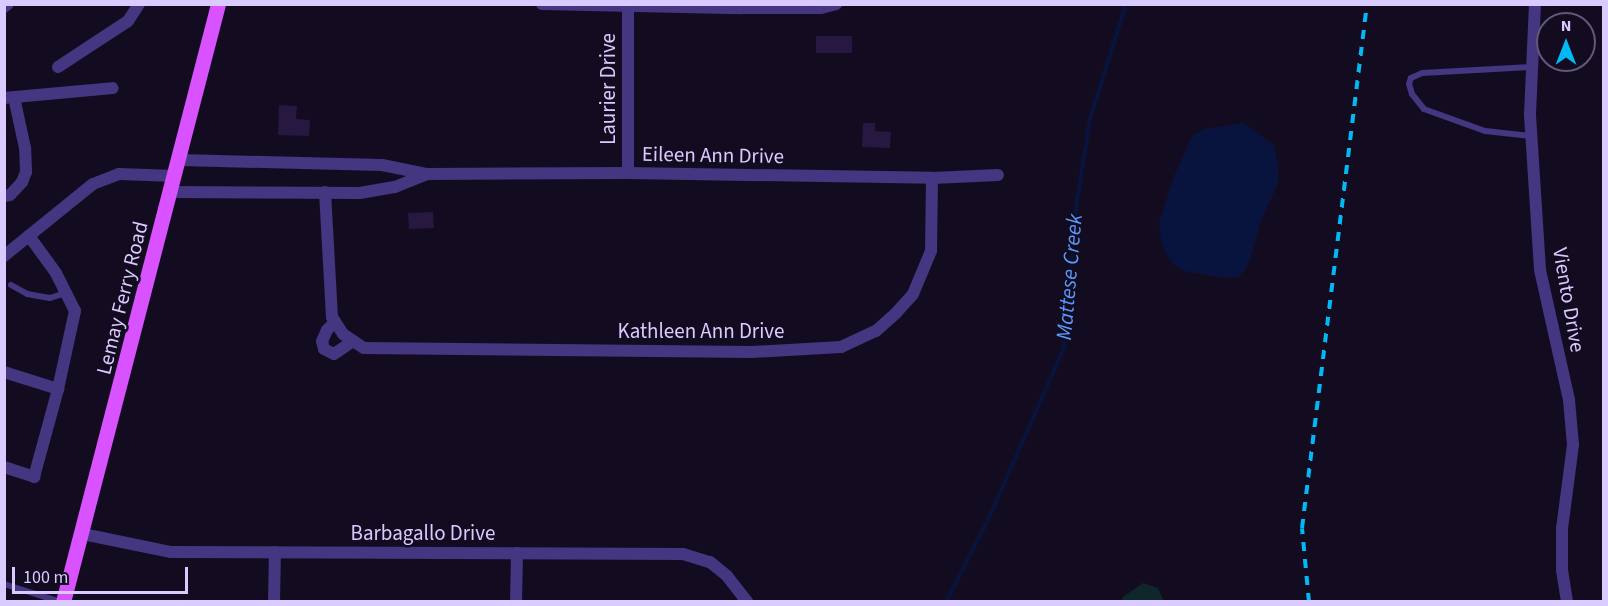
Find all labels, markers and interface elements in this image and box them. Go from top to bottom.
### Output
north arrow [1536,12,1596,72]
text: N [1561,15,1571,37]
street label: Laurier Drive [595,33,621,145]
street label: Eileen Ann Drive [642,141,784,169]
water label: Mattese Creek [1051,213,1089,341]
street label: Lemay Ferry Road [91,219,153,377]
street label: Viento Drive [1547,246,1591,354]
street label: Kathleen Ann Drive [618,318,784,344]
street label: Barbagallo Drive [351,520,495,546]
scale bar [15,555,190,593]
text: 100 m [23,565,68,590]

